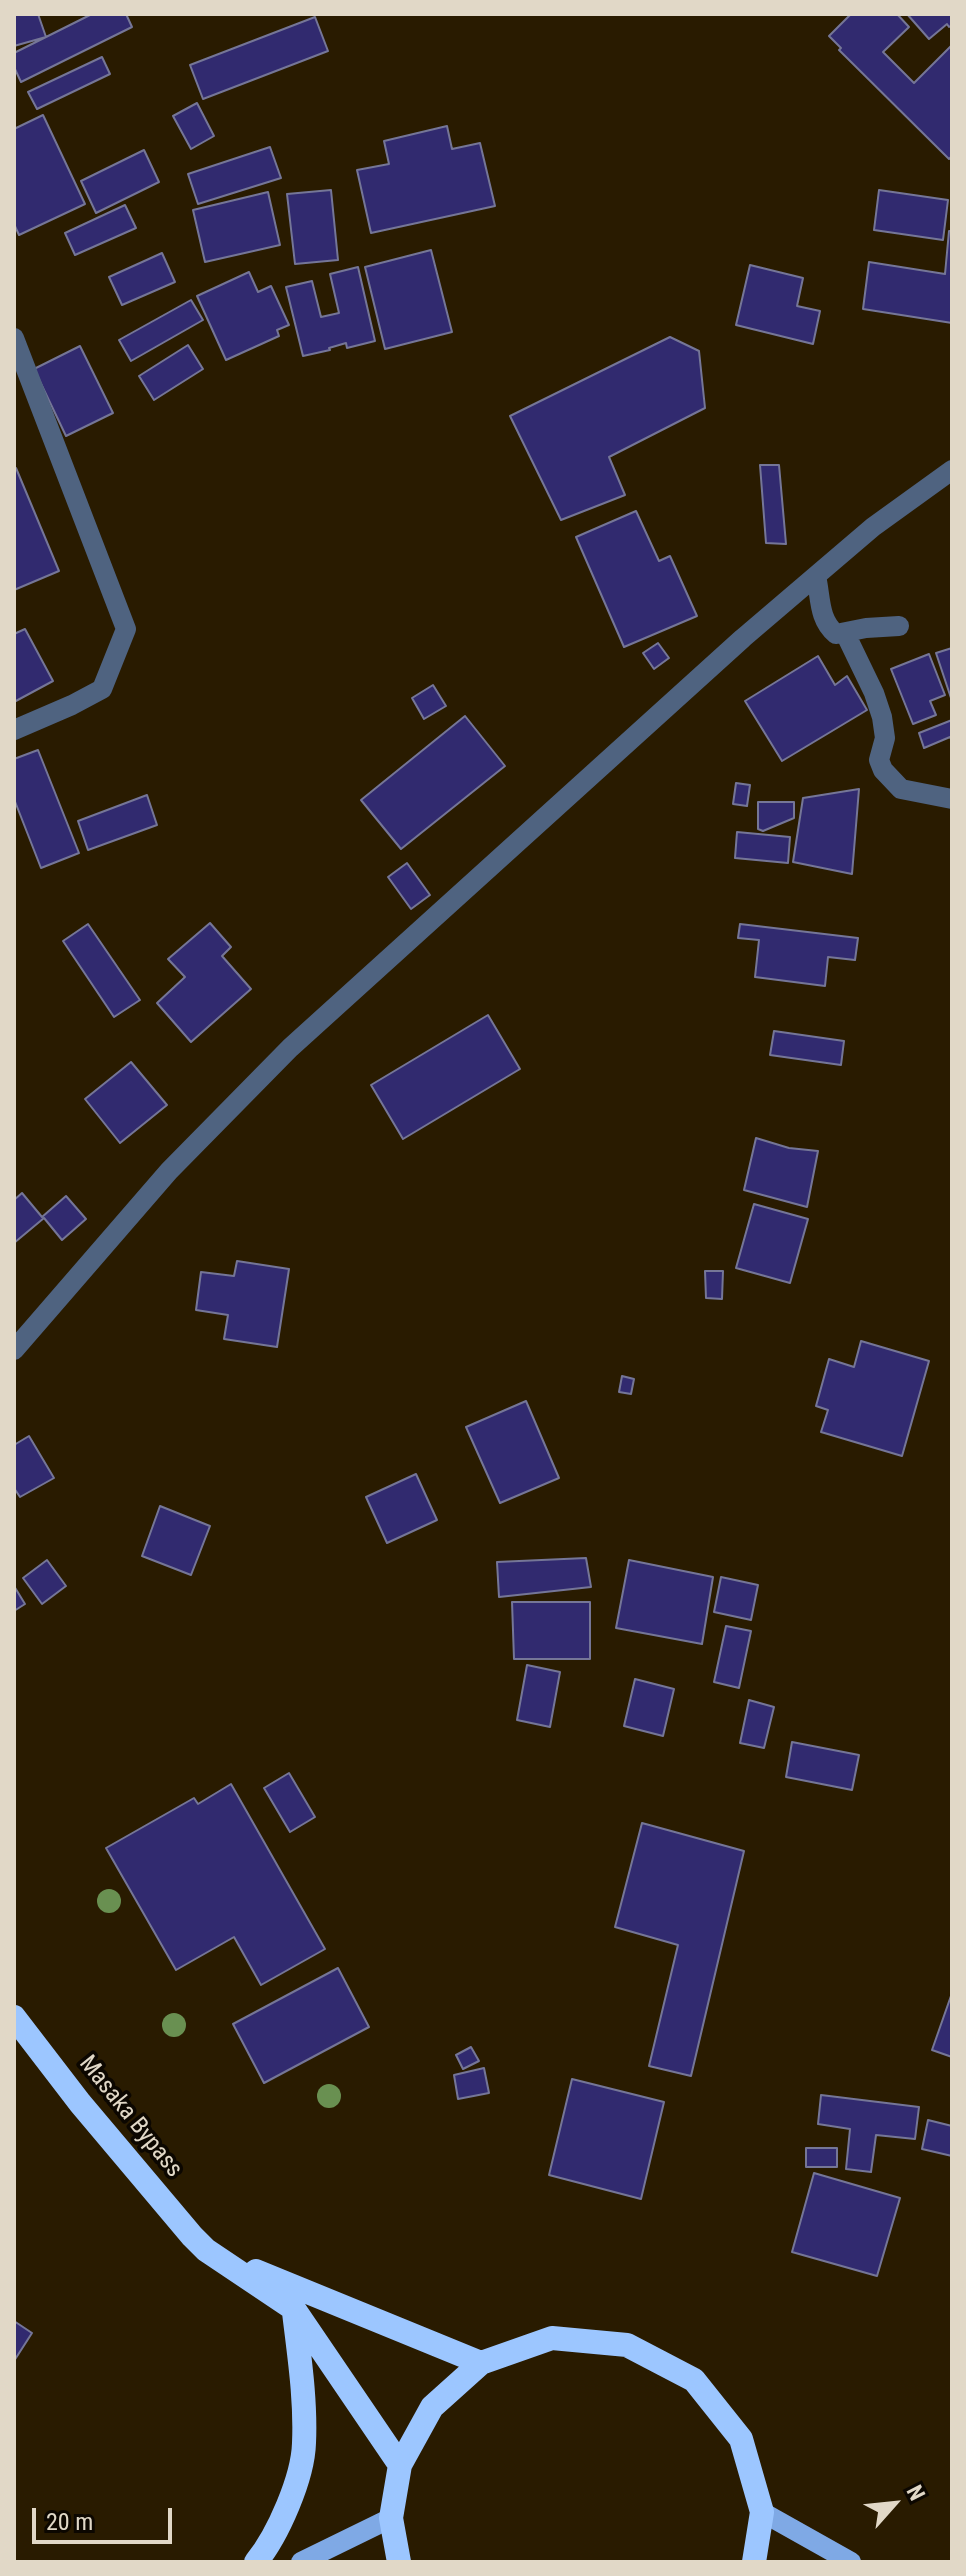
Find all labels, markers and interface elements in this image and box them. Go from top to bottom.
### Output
street label: Masaka Bypass [72,2050,188,2184]
north arrow [854,2464,934,2544]
text: N [902,2481,930,2505]
scale bar [36,2492,176,2542]
text: 20 m [46,2508,93,2536]

